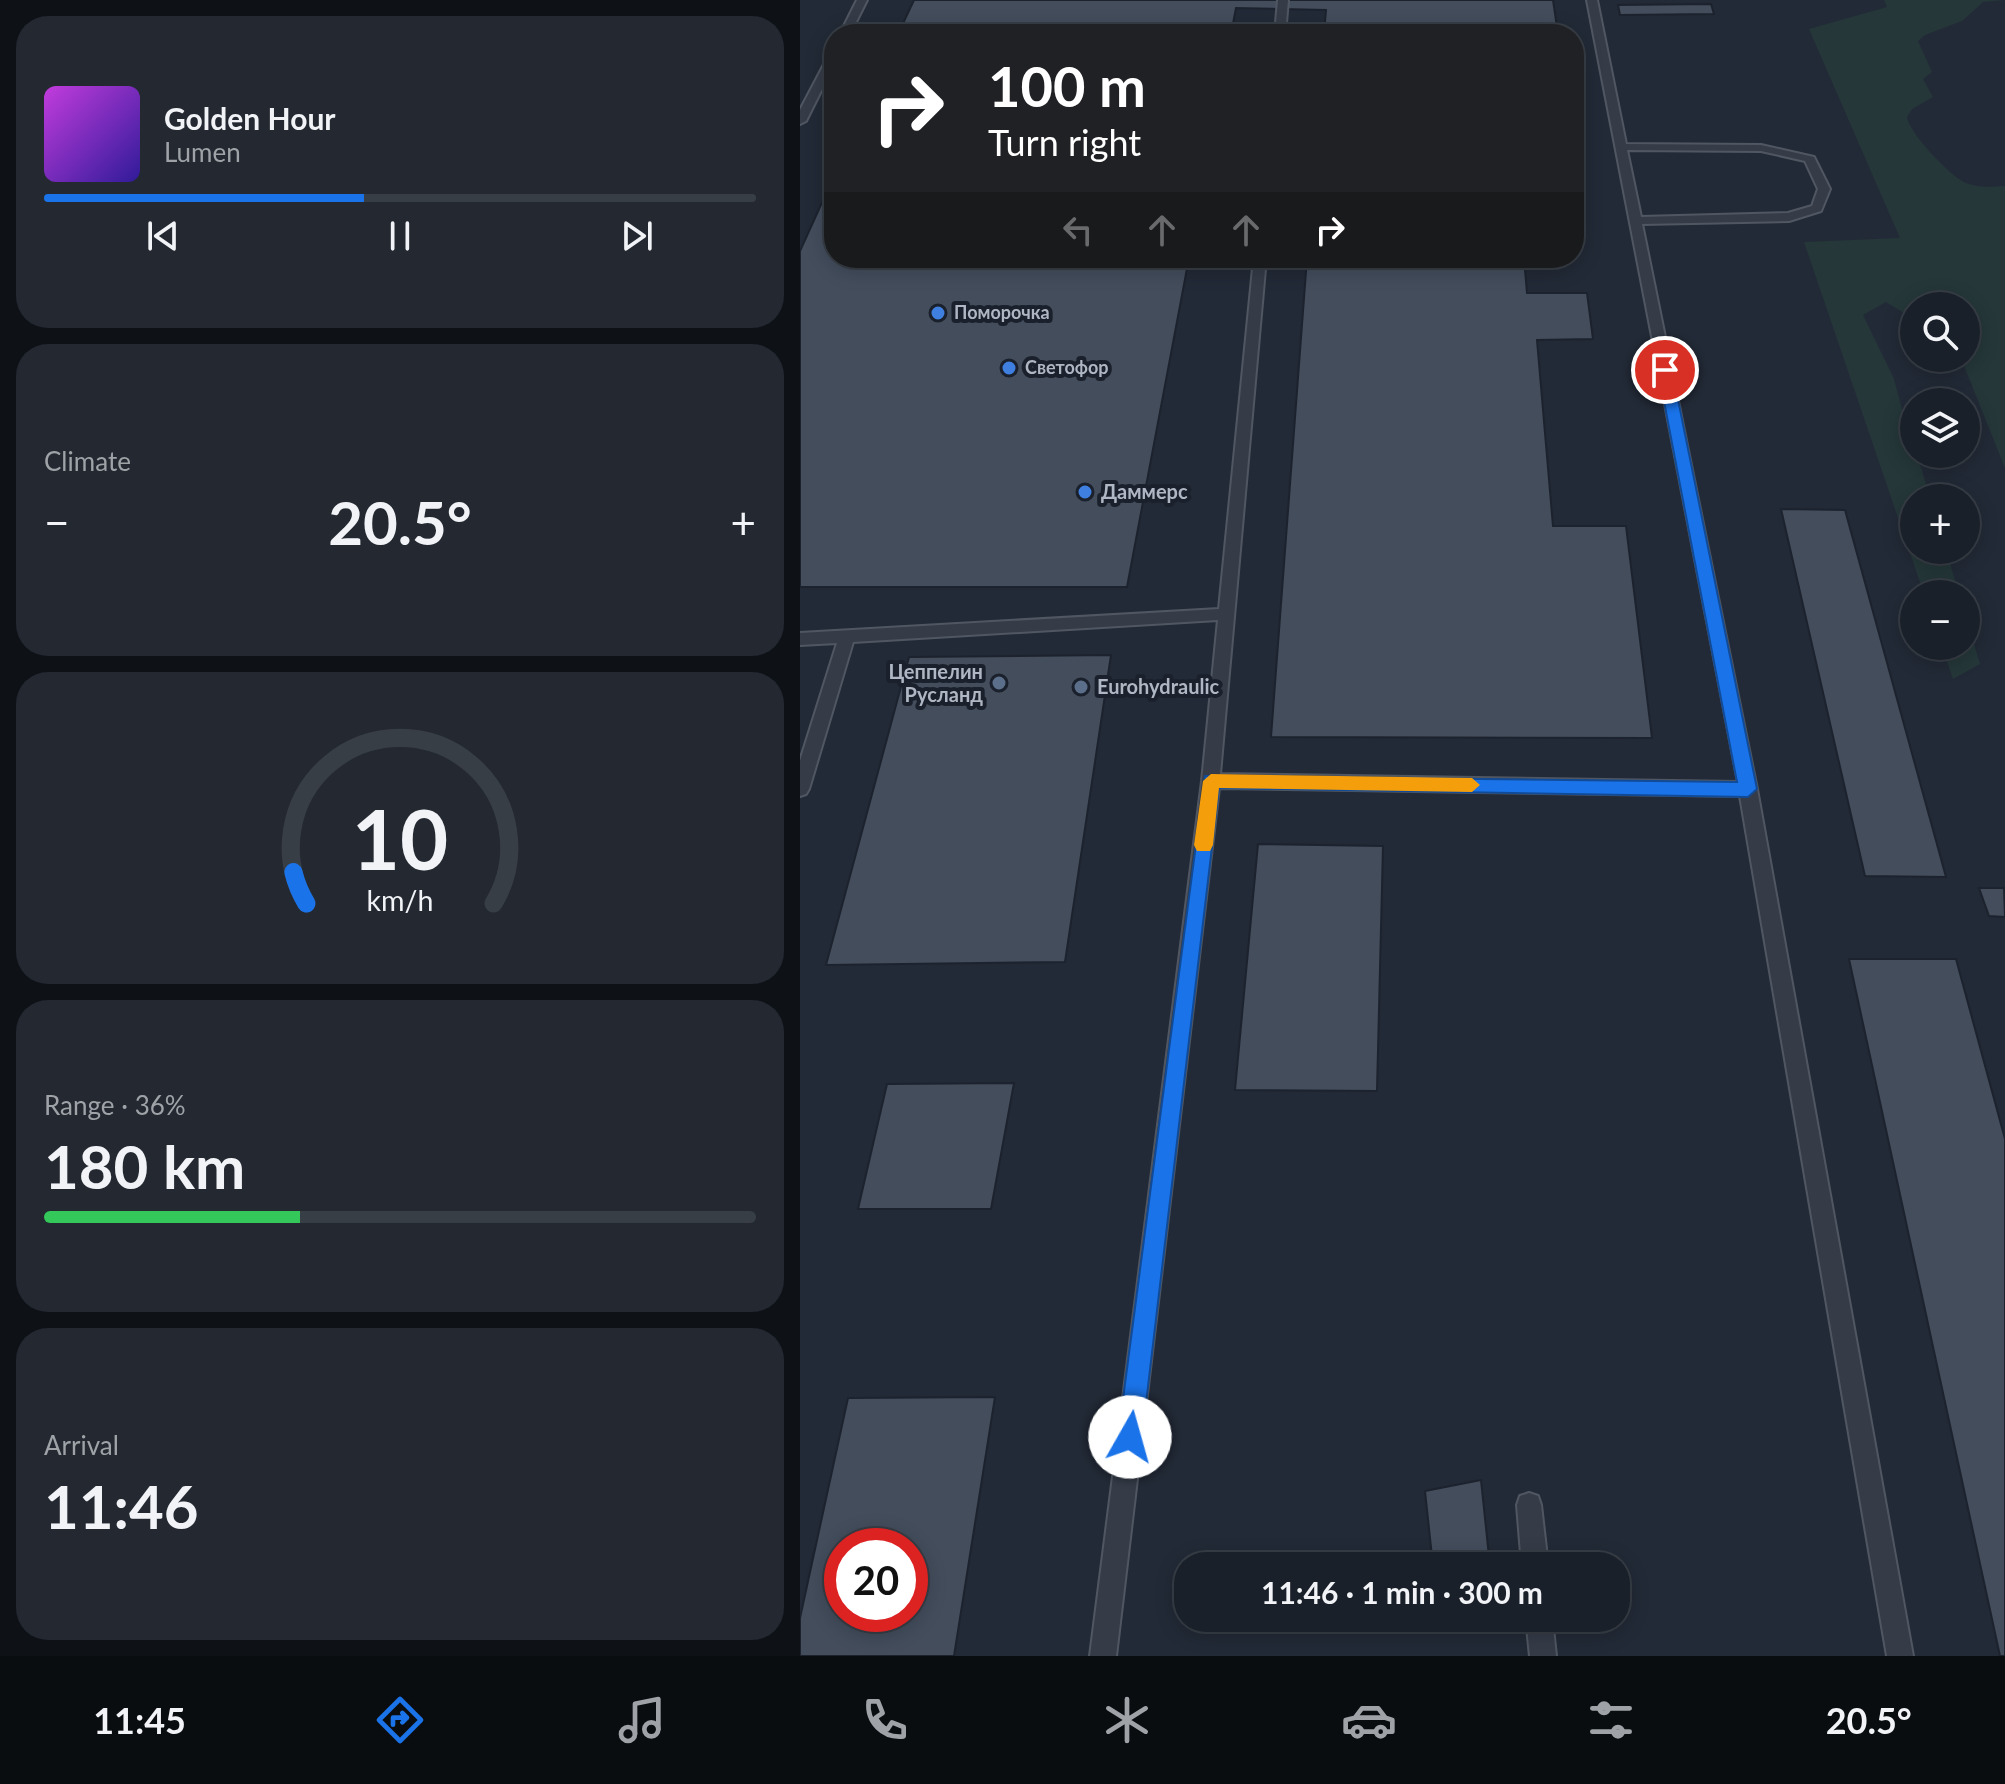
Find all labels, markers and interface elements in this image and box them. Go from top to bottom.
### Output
text: 100 m [988,52,1146,119]
icon: right [856,56,960,160]
text: Golden Hour [164,100,336,136]
text: Turn right [988,120,1141,164]
text: Lumen [164,136,241,168]
icon: left [1056,208,1100,252]
icon: ahead [1140,208,1184,252]
icon: ahead [1224,208,1268,252]
icon: right [1308,208,1352,252]
icon: previous [141,214,185,258]
icon: pause [378,214,422,258]
icon: next [615,214,659,258]
map controls [1900,292,1980,660]
button: search [1900,292,1980,372]
place label: Поморочка [954,301,1050,323]
marker: Поморочка [929,304,947,322]
pin [1631,336,1699,404]
icon: arrive [1643,348,1687,392]
place label: Светофор [1025,356,1109,378]
marker: Светофор [1000,359,1018,377]
button: layers [1900,388,1980,468]
text: Climate [44,445,131,477]
place label: Даммерс [1101,479,1188,503]
marker: Даммерс [1076,483,1094,501]
button: + [1900,484,1980,564]
text: 20.5° [328,486,472,558]
text: − [44,496,70,548]
text: + [730,496,756,548]
button: − [1900,580,1980,660]
place label: Цеппелин Русланд [888,659,983,706]
marker: Цеппелин Русланд [990,674,1008,692]
place label: Eurohydraulic [1097,674,1220,698]
marker: Eurohydraulic [1072,678,1090,696]
text: 10 [352,788,448,888]
text: km/h [367,883,433,917]
text: Range · 36% [44,1089,186,1121]
text: 180 km [44,1130,245,1202]
position arrow [1088,1395,1172,1479]
text: Arrival [44,1429,119,1461]
text: 11:46 [44,1470,199,1542]
speed limit sign: 20 [824,1528,928,1632]
text: 11:46 · 1 min · 300 m [1261,1574,1543,1610]
icon: directions [372,1692,428,1748]
icon: music [614,1692,670,1748]
icon: phone [857,1692,913,1748]
icon: climate [1099,1692,1155,1748]
icon: car [1341,1692,1397,1748]
icon: filters [1583,1692,1639,1748]
text: 11:45 [93,1698,186,1742]
text: 20.5° [1826,1698,1912,1742]

